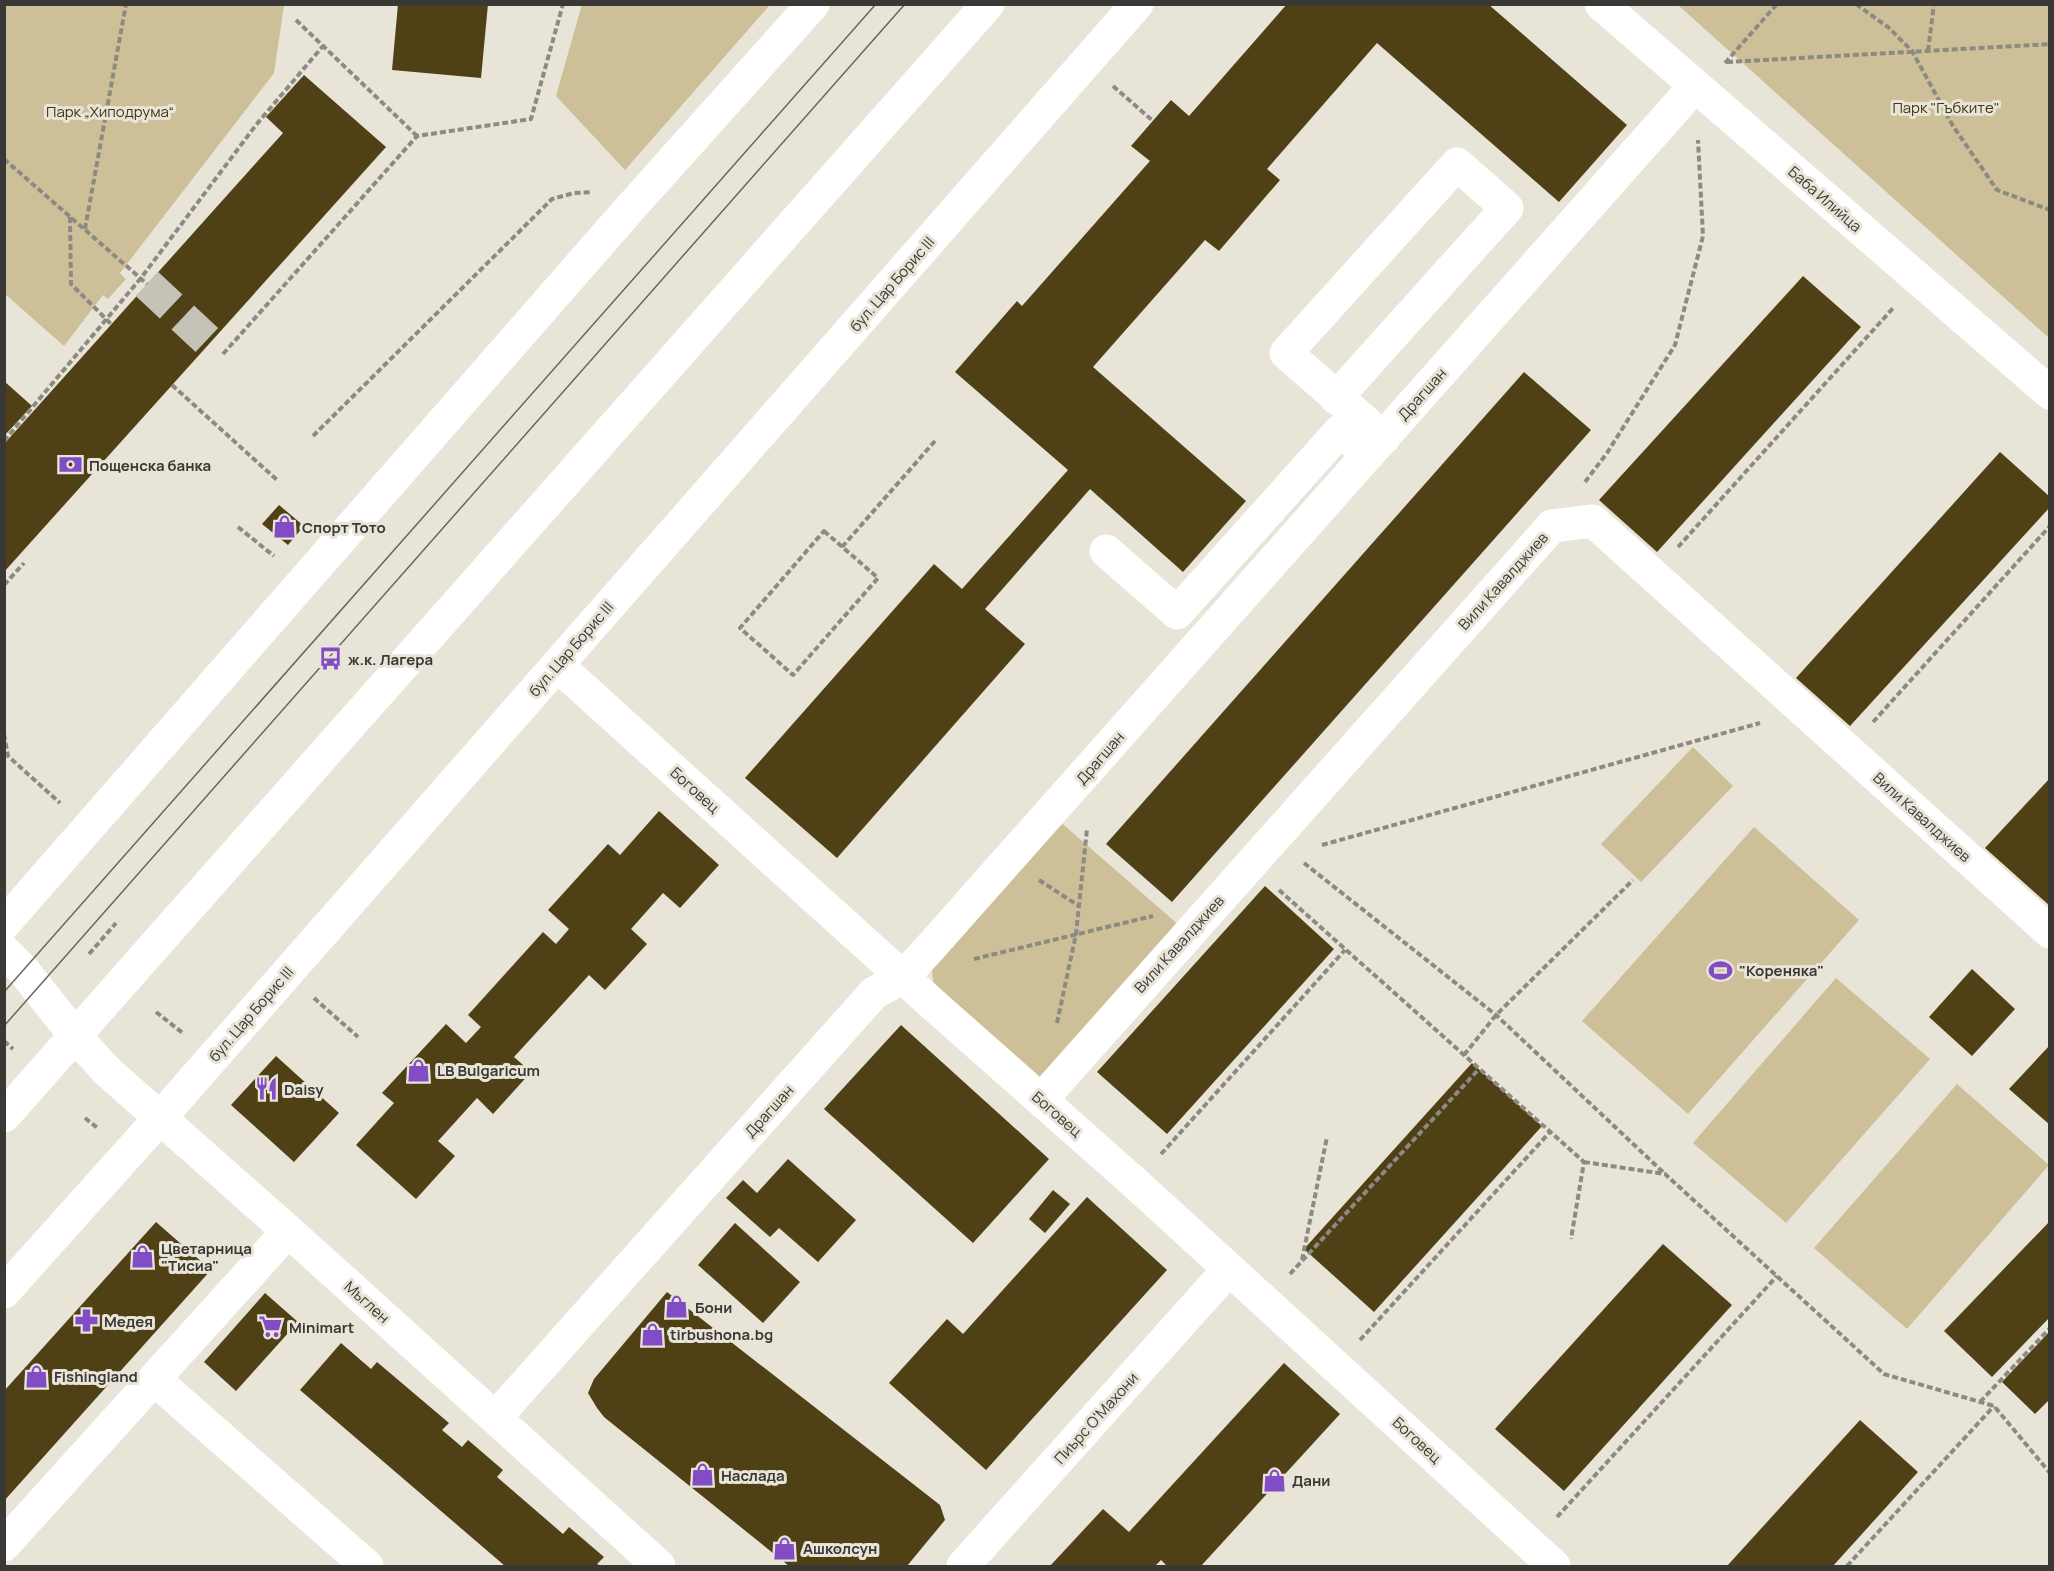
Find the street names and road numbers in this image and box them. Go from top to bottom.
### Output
street label: Баба Илийца [1784,161,1866,237]
street label: бул. Цар Борис III [845,232,939,336]
street label: Драгшан [1393,363,1451,425]
street label: Вили Кавалджиев [1453,528,1553,634]
street label: бул. Цар Борис III [524,597,618,701]
street label: Драгшан [1071,727,1129,789]
street label: Боговец [666,762,725,818]
street label: Вили Кавалджиев [1869,767,1975,867]
street label: Вили Кавалджиев [1129,891,1229,997]
street label: бул. Цар Борис III [204,962,298,1066]
street label: Драгшан [740,1080,798,1142]
street label: Боговец [1028,1086,1087,1142]
street label: Мъглен [340,1276,394,1328]
street label: Пиърс О'Махони [1049,1368,1143,1468]
street label: Боговец [1388,1412,1447,1469]

